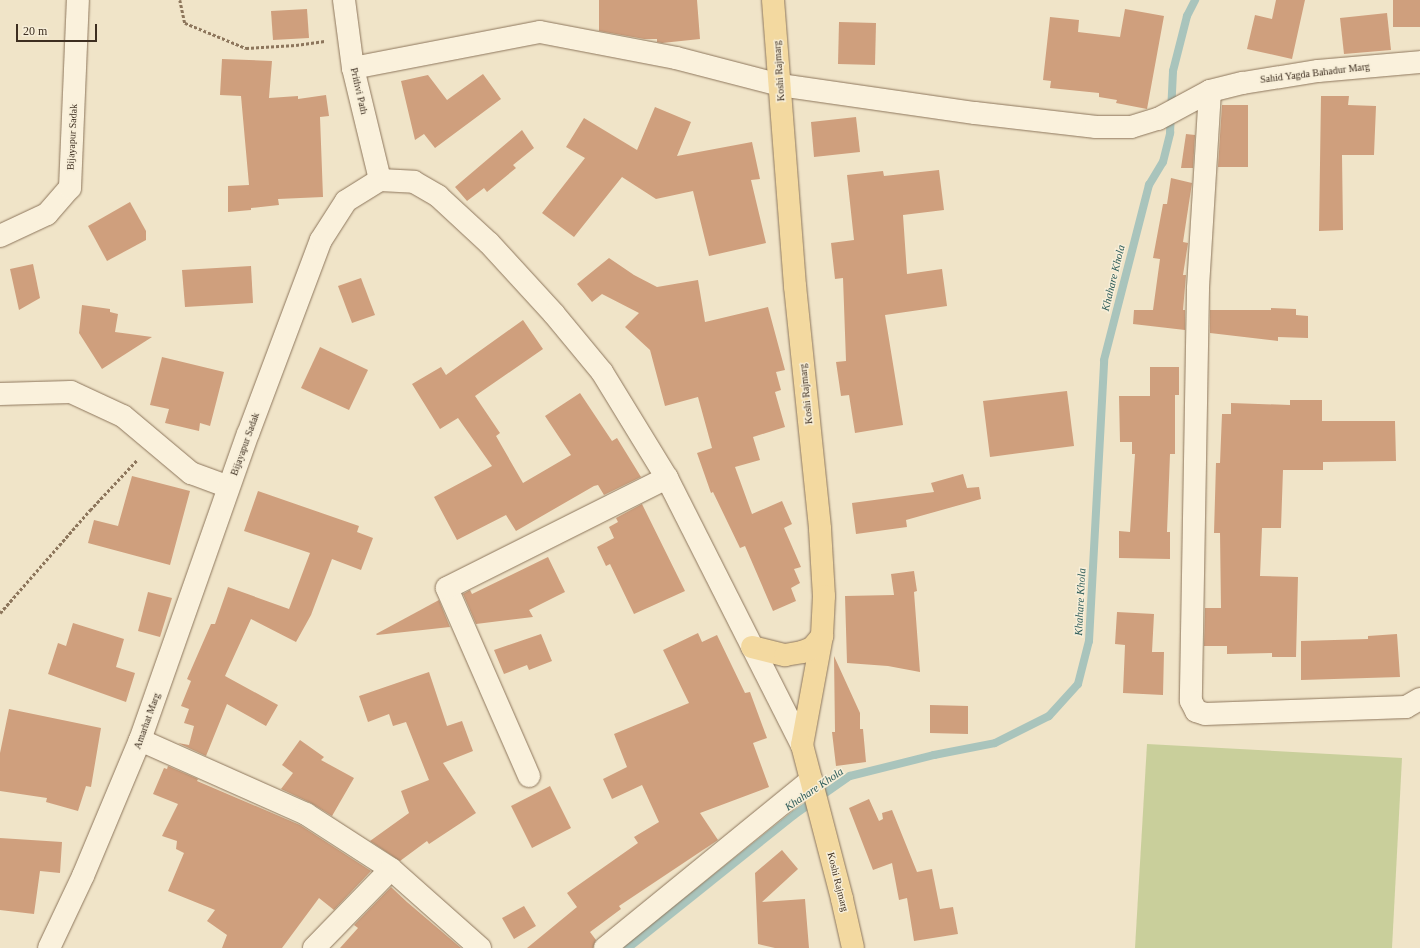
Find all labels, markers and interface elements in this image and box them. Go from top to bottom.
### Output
scale bar [18,16,99,42]
text: 20 m [23,24,47,38]
street label: Koshi Rajmarg [771,40,787,102]
street label: Sahid Yagda Bahadur Marg [1259,60,1371,86]
street label: Prithvi Path [348,67,370,115]
street label: Bijayapur Sadak [64,104,80,170]
water label: Khahare Khola [1098,244,1128,312]
street label: Koshi Rajmarg [797,363,815,425]
street label: Bijayapur Sadak [228,411,262,477]
water label: Khahare Khola [1072,568,1088,636]
street label: Amarhat Marg [131,691,163,751]
water label: Khahare Khola [782,765,846,813]
street label: Koshi Rajmarg [825,851,851,913]

